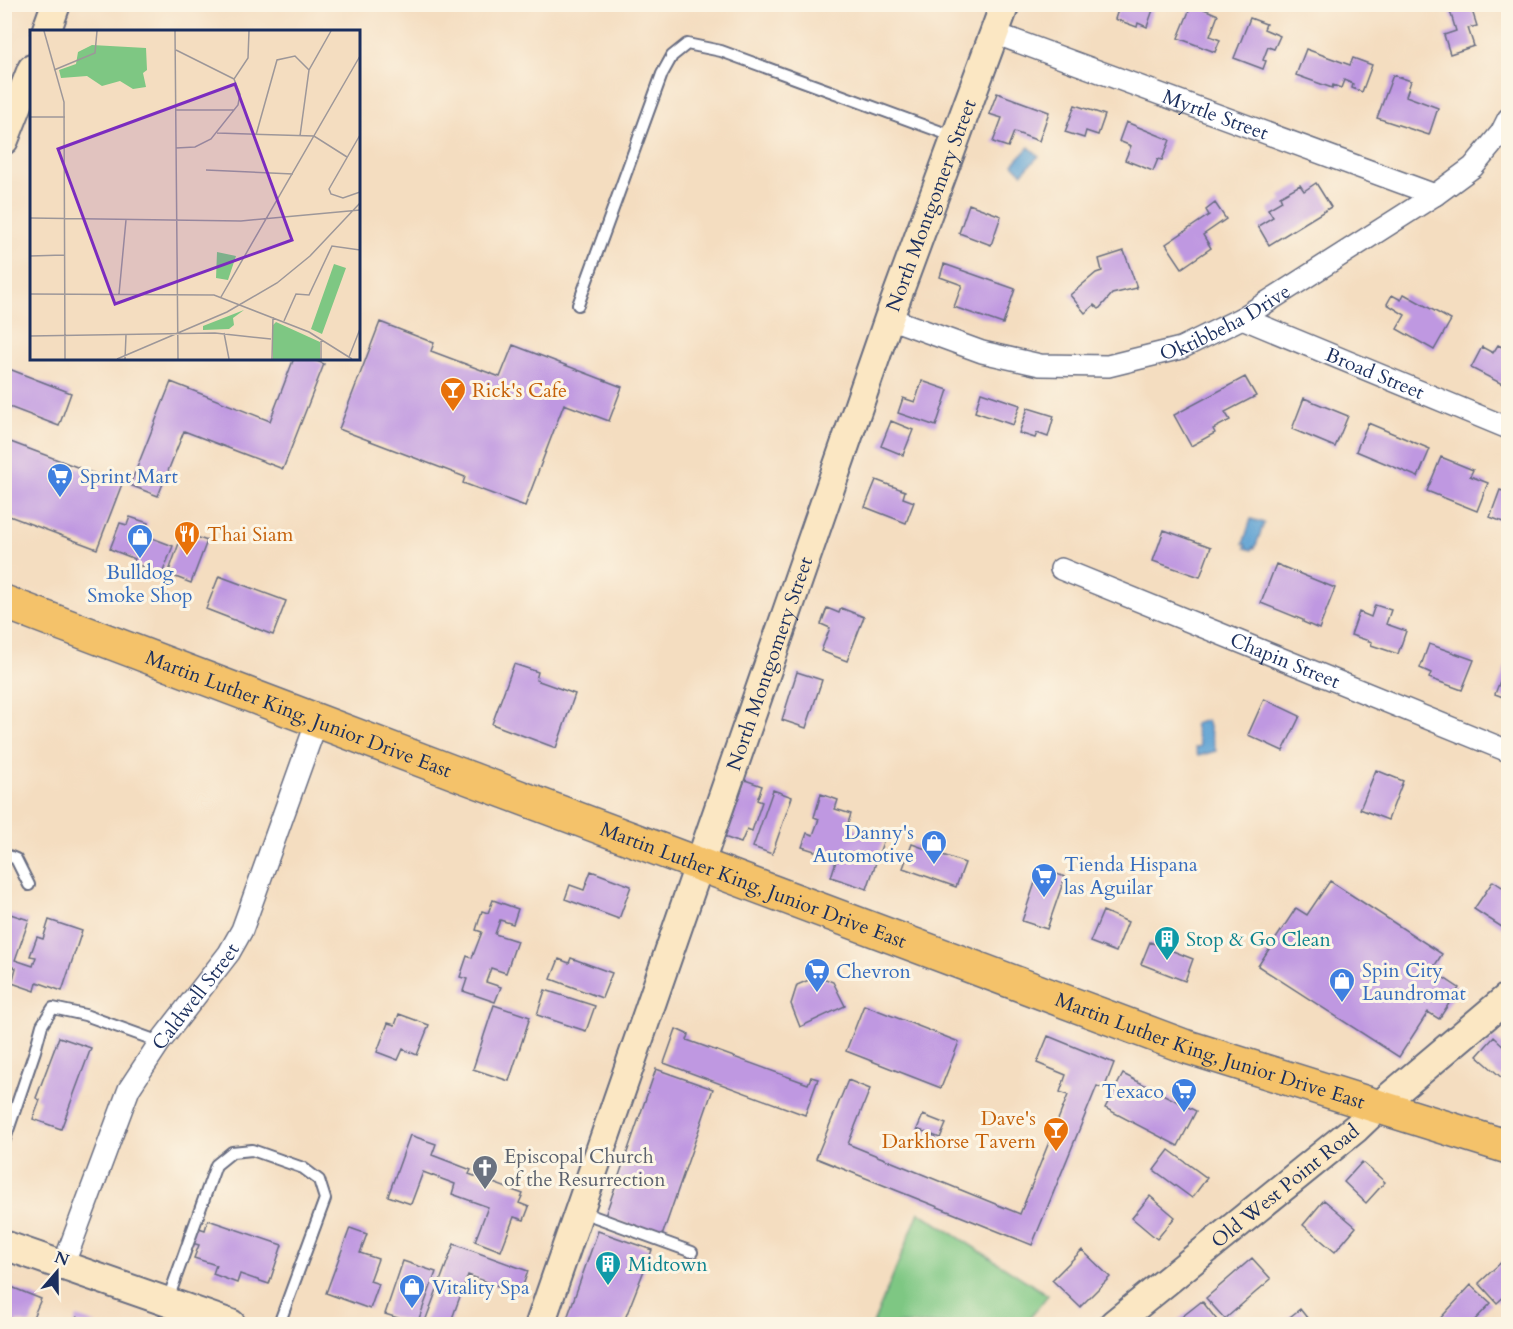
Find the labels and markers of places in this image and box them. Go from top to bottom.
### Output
bar icon: Rick's Cafe [438,375,468,413]
place label: Rick's Cafe [472,377,567,404]
supermarket icon: Sprint Mart [45,461,75,499]
place label: Sprint Mart [80,463,178,490]
restaurant icon: Thai Siam [172,519,202,557]
place label: Thai Siam [207,521,294,548]
shop icon: Bulldog Smoke Shop [125,522,155,560]
place label: Bulldog Smoke Shop [87,559,193,609]
place label: Danny's Automotive [813,819,914,869]
shop icon: Danny's Automotive [919,828,949,866]
place label: Tienda Hispana las Aguilar [1064,851,1198,901]
supermarket icon: Tienda Hispana las Aguilar [1029,861,1059,899]
building icon: Stop & Go Clean [1152,924,1182,962]
place label: Stop & Go Clean [1186,926,1332,953]
supermarket icon: Chevron [802,956,832,994]
place label: Spin City Laundromat [1362,957,1466,1007]
place label: Chevron [836,958,912,985]
shop icon: Spin City Laundromat [1327,966,1357,1004]
supermarket icon: Texaco [1169,1076,1199,1114]
place label: Texaco [1102,1078,1164,1105]
place label: Dave's Darkhorse Tavern [882,1105,1037,1155]
bar icon: Dave's Darkhorse Tavern [1041,1115,1071,1153]
place label: Episcopal Church of the Resurrection [504,1143,666,1193]
church icon: Episcopal Church of the Resurrection [470,1153,500,1191]
building icon: Midtown [593,1249,623,1287]
place label: Midtown [628,1251,708,1278]
shop icon: Vitality Spa [397,1272,427,1310]
place label: Vitality Spa [432,1274,530,1301]

